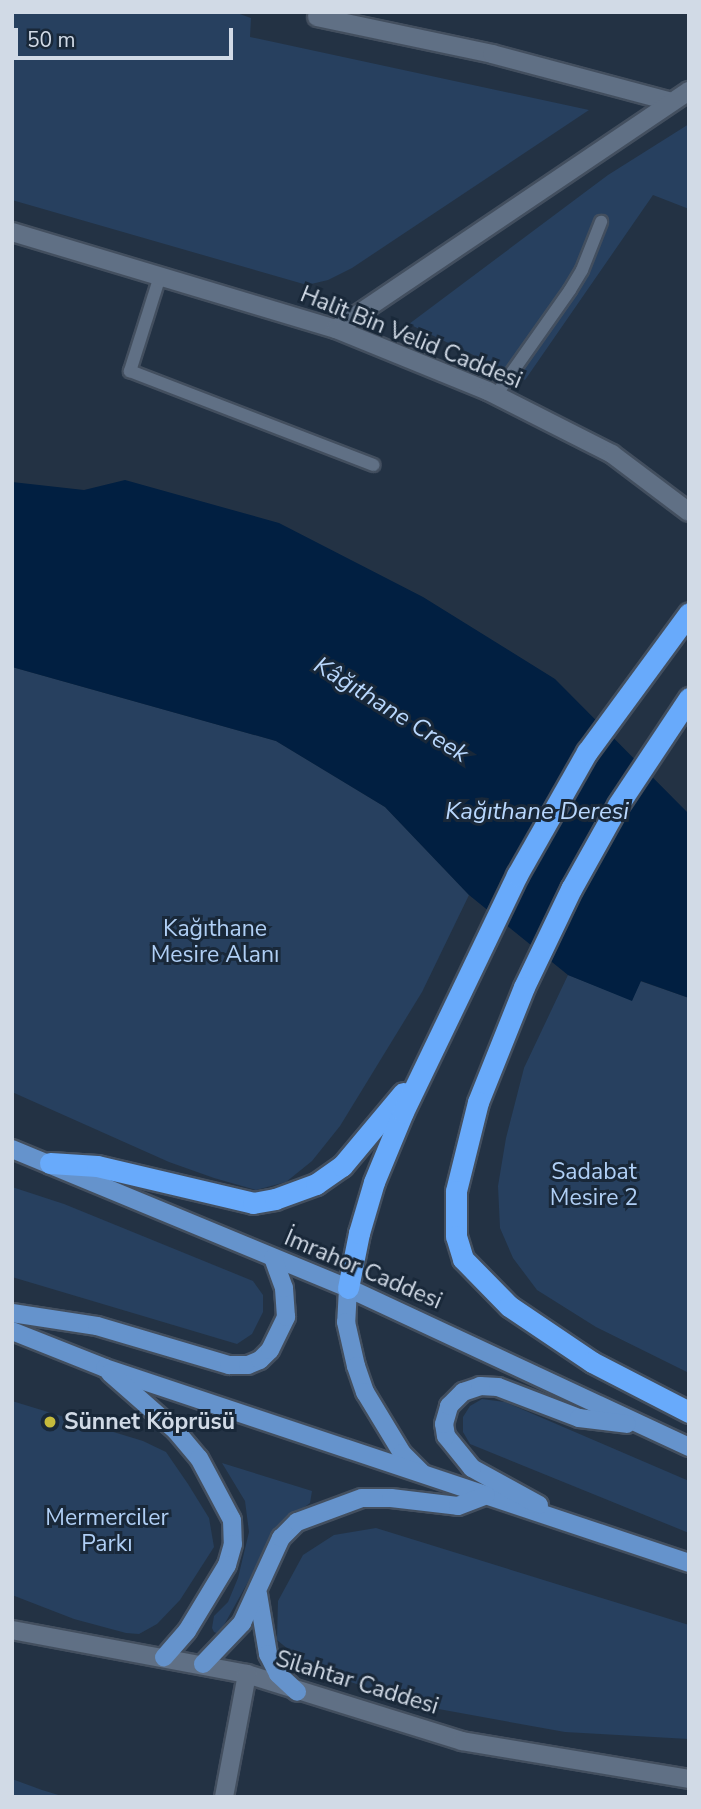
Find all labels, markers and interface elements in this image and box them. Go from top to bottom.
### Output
scale bar [18,14,236,58]
text: 50 m [27,26,76,54]
street label: Halit Bin Velid Caddesi [296,281,526,395]
water label: Kâğıthane Creek [308,651,474,769]
water label: Kağıthane Deresi [445,798,629,826]
park label: Kağıthane Mesire Alanı [151,915,279,969]
park label: Sadabat Mesire 2 [550,1158,638,1212]
street label: İmrahor Caddesi [280,1224,446,1316]
place label: Sünnet Köprüsü [64,1408,235,1436]
marker: Sünnet Köprüsü [42,1414,58,1430]
park label: Mermerciler Parkı [45,1504,169,1558]
street label: Silahtar Caddesi [272,1645,442,1721]

